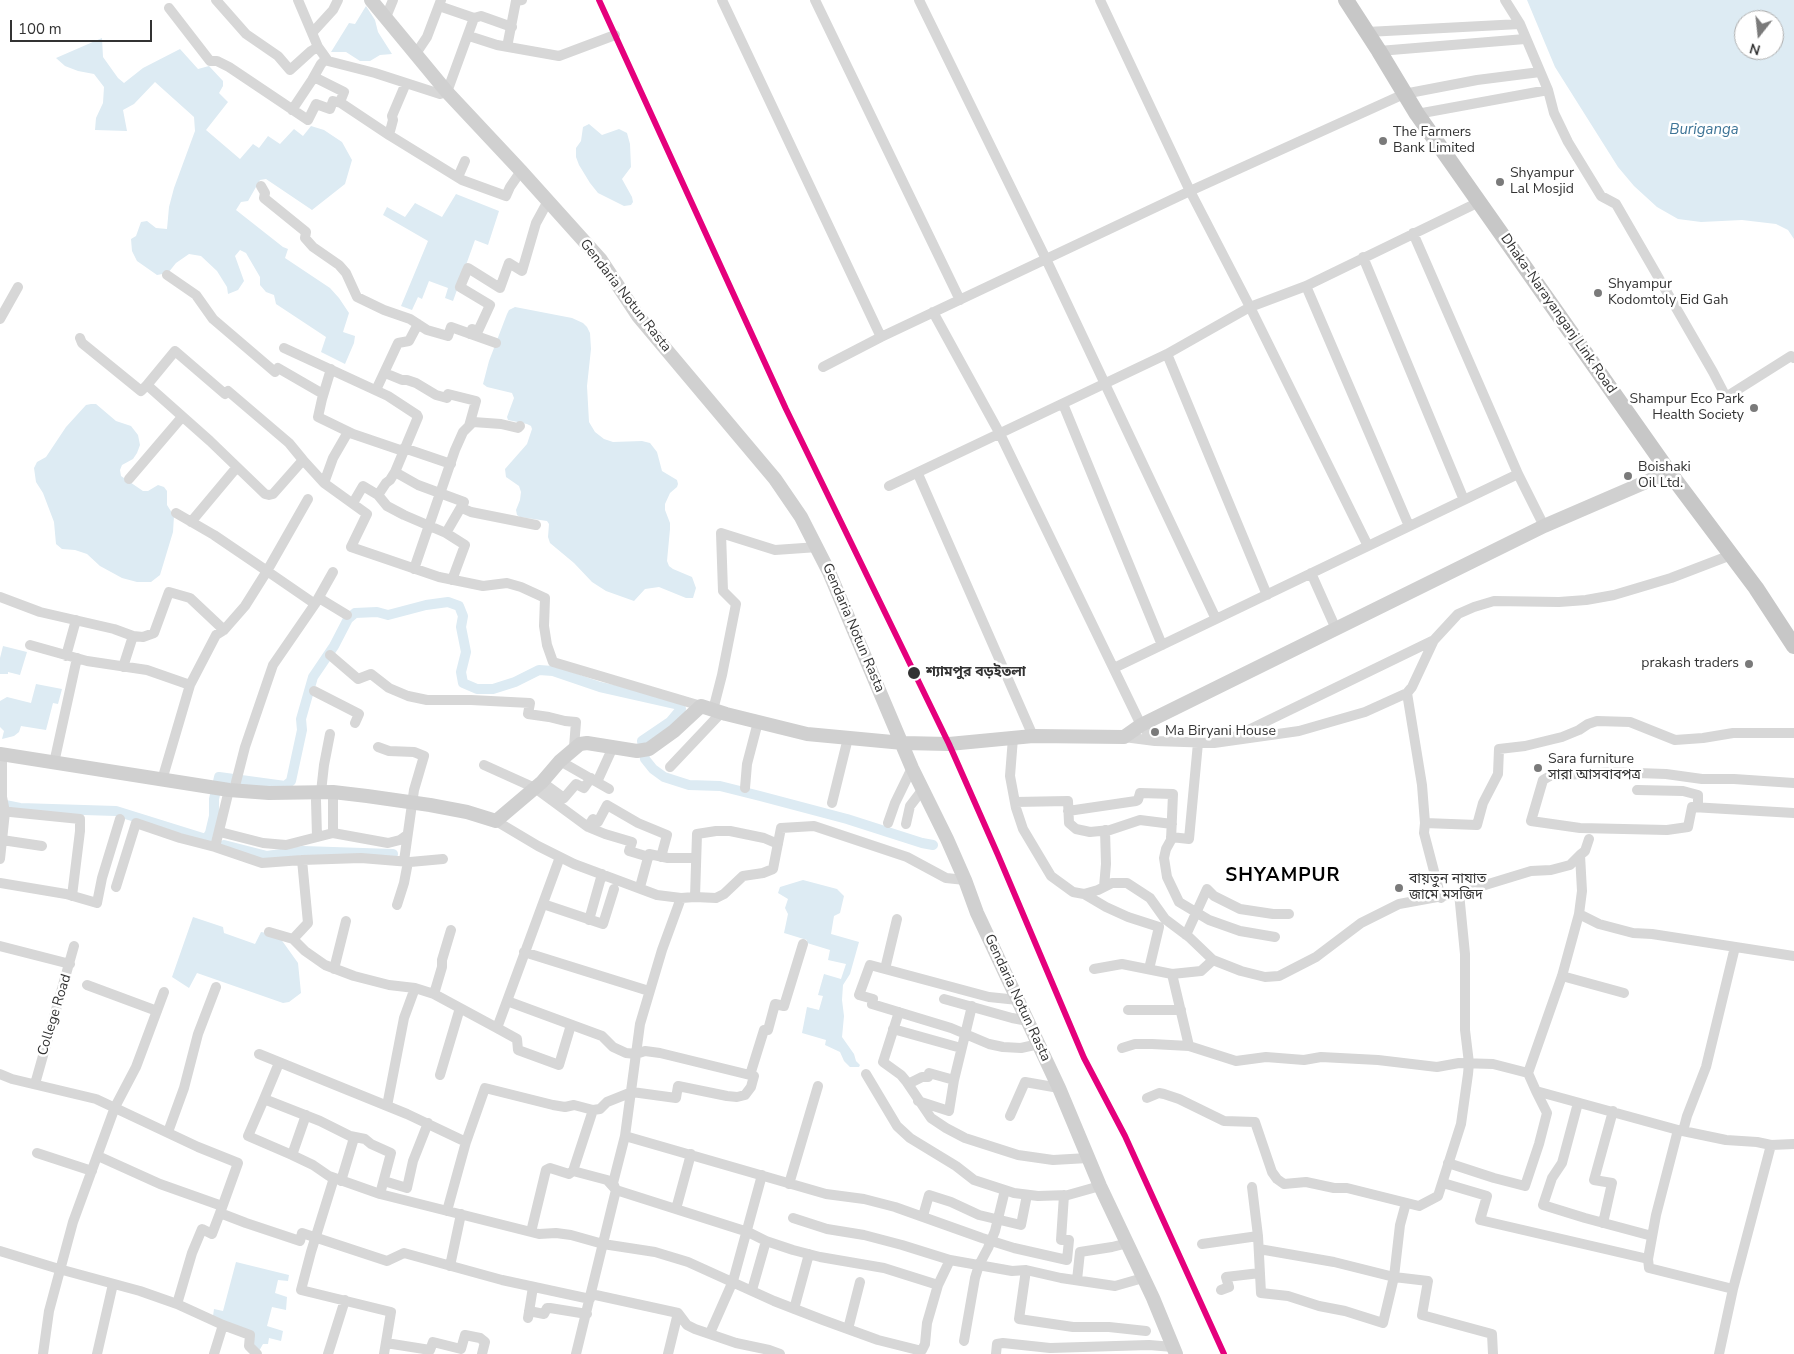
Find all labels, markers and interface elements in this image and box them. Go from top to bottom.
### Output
scale bar [12,10,155,42]
north arrow [1734,10,1784,60]
text: 100 m [18,19,62,39]
text: N [1747,38,1763,60]
water label: Buriganga [1669,121,1739,139]
place label: The Farmers Bank Limited [1393,125,1475,158]
marker: The Farmers Bank Limited [1377,135,1389,147]
place label: Shyampur Lal Mosjid [1510,166,1574,198]
marker: Shyampur Lal Mosjid [1494,176,1506,188]
street label: Dhaka-Narayanganj Link Road [1496,231,1620,397]
street label: Gendaria Notun Rasta [576,236,674,356]
place label: Shyampur Kodomtoly Eid Gah [1608,277,1728,310]
marker: Shyampur Kodomtoly Eid Gah [1592,287,1604,299]
place label: Shampur Eco Park Health Society [1630,392,1744,424]
marker: Shampur Eco Park Health Society [1748,402,1760,414]
place label: Boishaki Oil Ltd. [1638,460,1691,492]
marker: Boishaki Oil Ltd. [1622,470,1634,482]
street label: Gendaria Notun Rasta [818,561,888,695]
place label: prakash traders [1641,656,1739,672]
marker: prakash traders [1743,658,1755,670]
marker: শ্যামপুর বড়ইতলা [906,665,922,681]
place label: শ্যামপুর বড়ইতলা [926,665,1026,681]
place label: Ma Biryani House [1165,724,1276,740]
marker: Ma Biryani House [1149,726,1161,738]
place label: Sara furniture সারা আসবাবপত্র [1548,752,1641,784]
marker: Sara furniture সারা আসবাবপত্র [1532,762,1544,774]
district label: SHYAMPUR [1224,865,1342,887]
place label: বায়তুন নাযাত জামে মসজিদ [1409,872,1486,904]
marker: বায়তুন নাযাত জামে মসজিদ [1393,882,1405,894]
street label: Gendaria Notun Rasta [980,932,1054,1064]
street label: College Road [35,972,75,1058]

